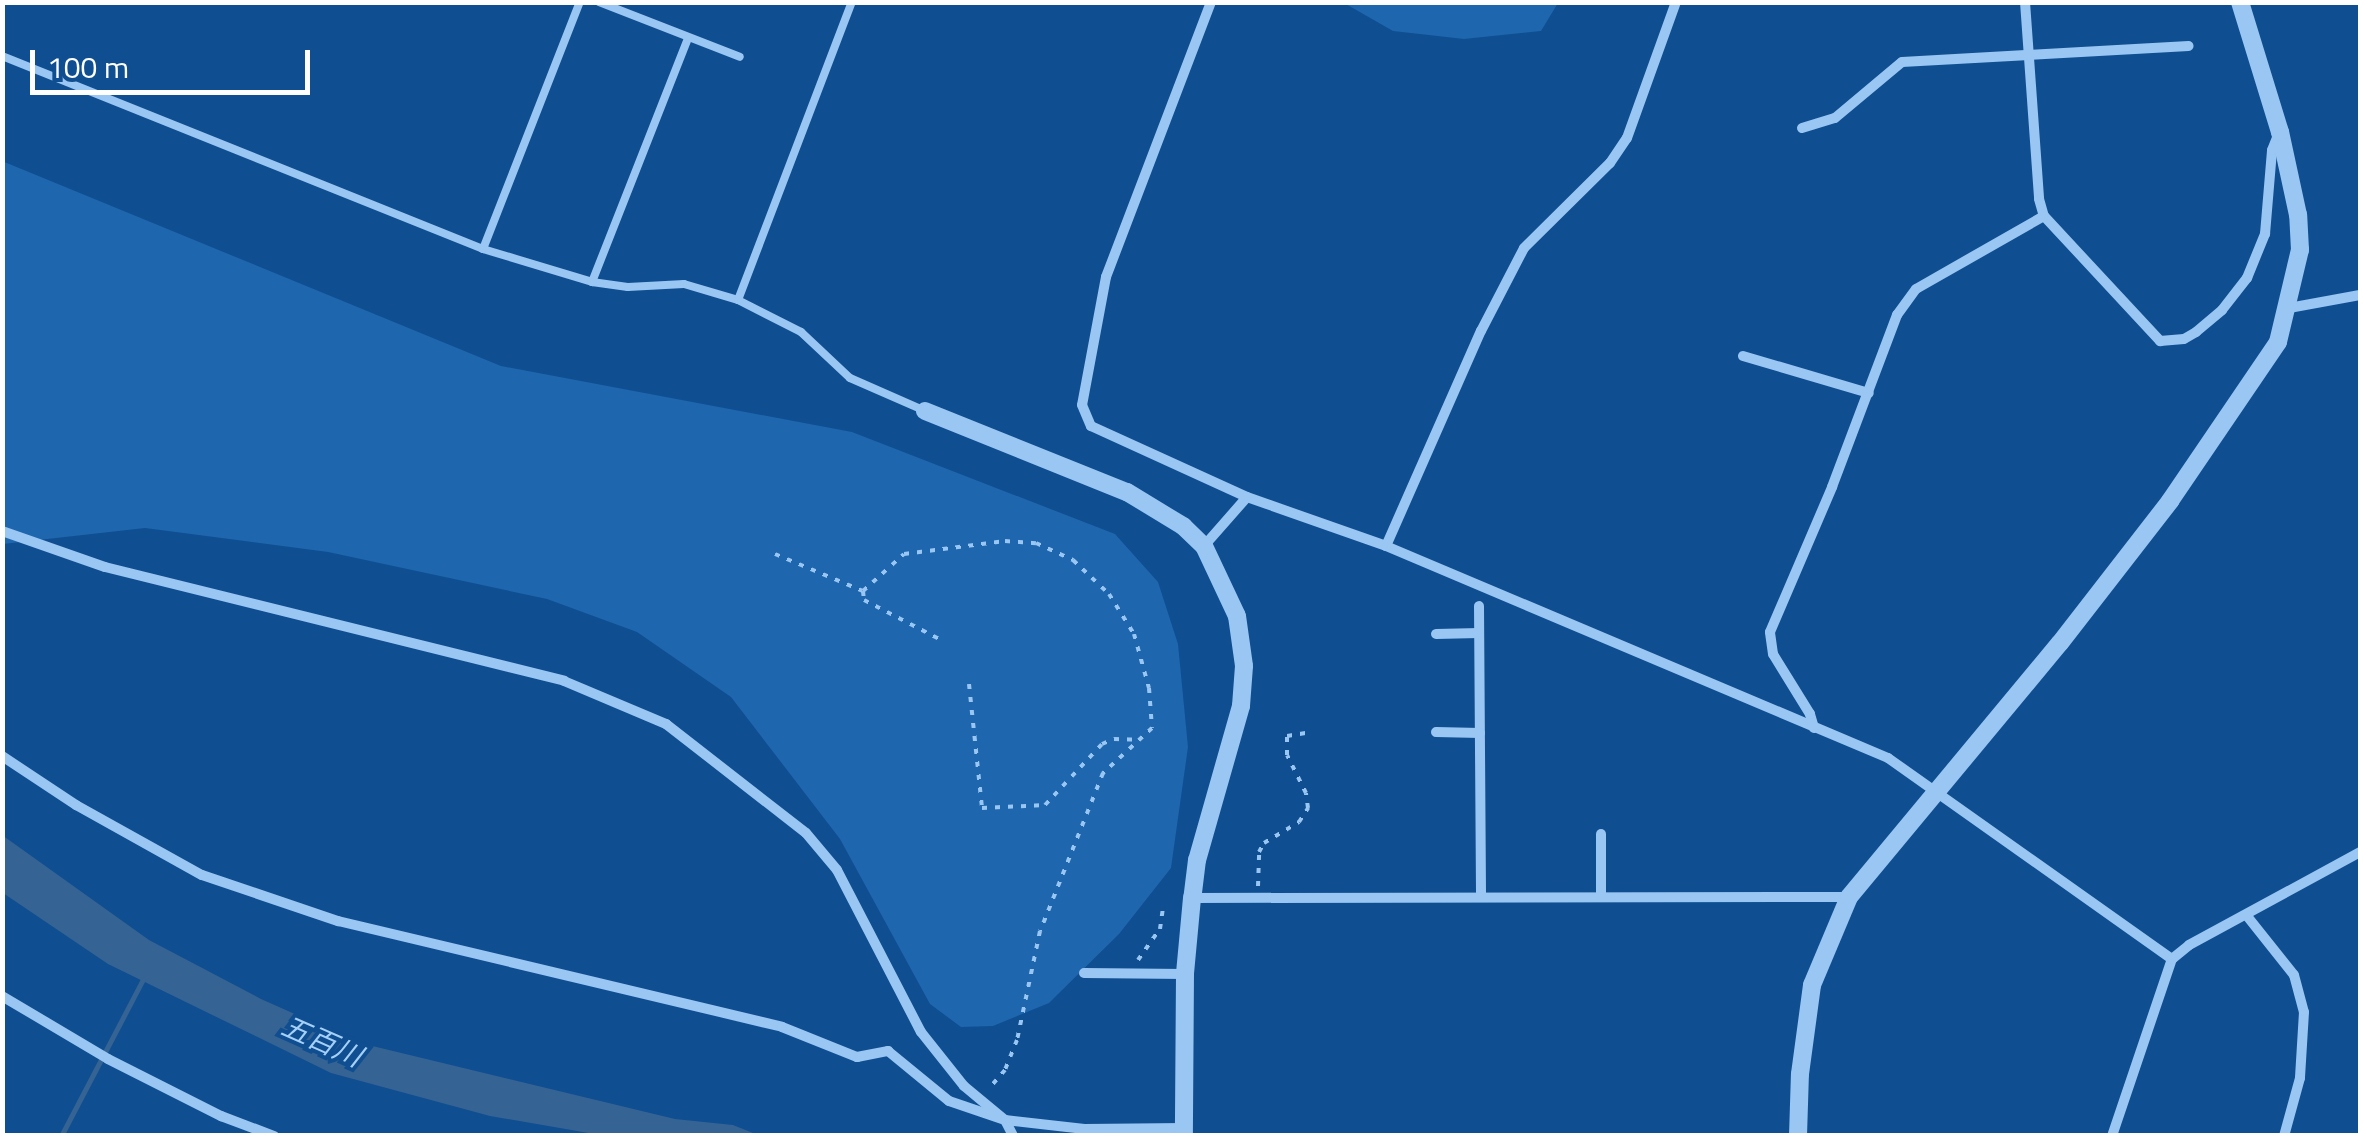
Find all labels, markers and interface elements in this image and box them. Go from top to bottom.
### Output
scale bar [35,30,315,92]
text: 100 m [47,44,129,90]
water label: 五百川 [277,1009,367,1073]

